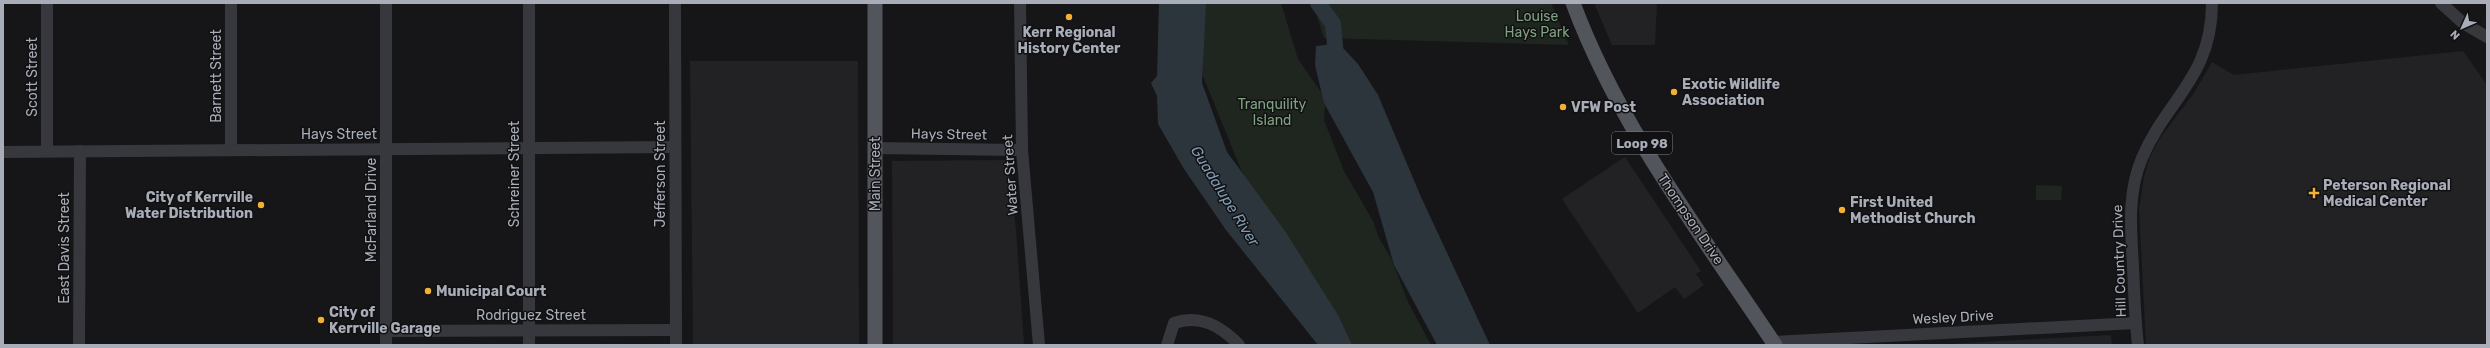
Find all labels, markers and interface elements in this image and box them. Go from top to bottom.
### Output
park label: Louise Hays Park [1505,8,1570,41]
north arrow [2442,8,2482,48]
marker: Kerr Regional History Center [1064,12,1074,22]
place label: Kerr Regional History Center [1018,24,1121,57]
text: N [2448,27,2463,42]
street label: Barnett Street [208,29,225,123]
street label: Scott Street [24,37,41,117]
place label: Exotic Wildlife Association [1682,76,1780,109]
marker: Exotic Wildlife Association [1669,87,1679,97]
park label: Tranquility Island [1238,96,1307,129]
place label: VFW Post [1571,99,1637,116]
marker: VFW Post [1558,102,1568,112]
street label: Schreiner Street [506,120,523,227]
street label: Jefferson Street [652,120,669,227]
street label: Hays Street [911,125,988,144]
street label: Hays Street [301,126,378,143]
road number: Loop 98 [1612,132,1672,154]
street label: Water Street [999,134,1022,216]
street label: Main Street [867,136,884,211]
water label: Guadalupe River [1187,142,1264,251]
street label: McFarland Drive [363,157,380,262]
street label: Thompson Drive [1654,171,1727,268]
place label: Peterson Regional Medical Center [2323,177,2451,210]
marker: Peterson Regional Medical Center [2308,187,2320,199]
place label: City of Kerrville Water Distribution [125,189,253,222]
street label: East Davis Street [56,192,73,304]
place label: First United Methodist Church [1850,194,1976,227]
marker: City of Kerrville Water Distribution [256,200,266,210]
street label: Hill Country Drive [2109,204,2130,318]
marker: First United Methodist Church [1837,205,1847,215]
place label: Municipal Court [436,283,547,300]
marker: Municipal Court [423,286,433,296]
place label: City of Kerrville Garage [329,304,441,337]
street label: Rodriguez Street [476,307,586,324]
street label: Wesley Drive [1912,307,1994,328]
marker: City of Kerrville Garage [316,315,326,325]

